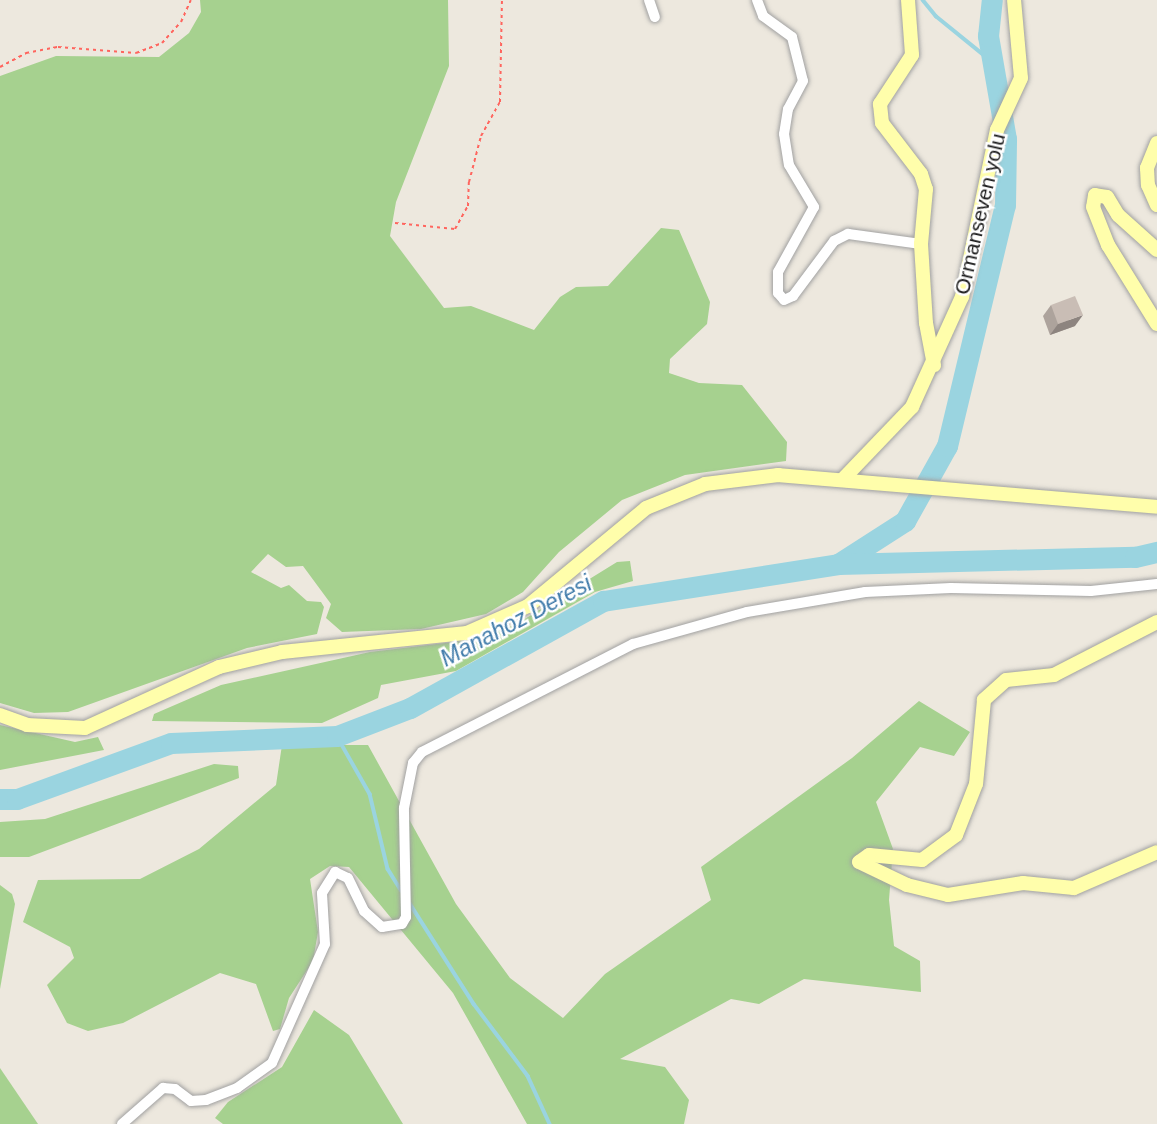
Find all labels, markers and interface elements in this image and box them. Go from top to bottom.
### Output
street label: Ormanseven yolu [949,131,1011,297]
water label: Manahoz Deresi [436,570,596,672]

